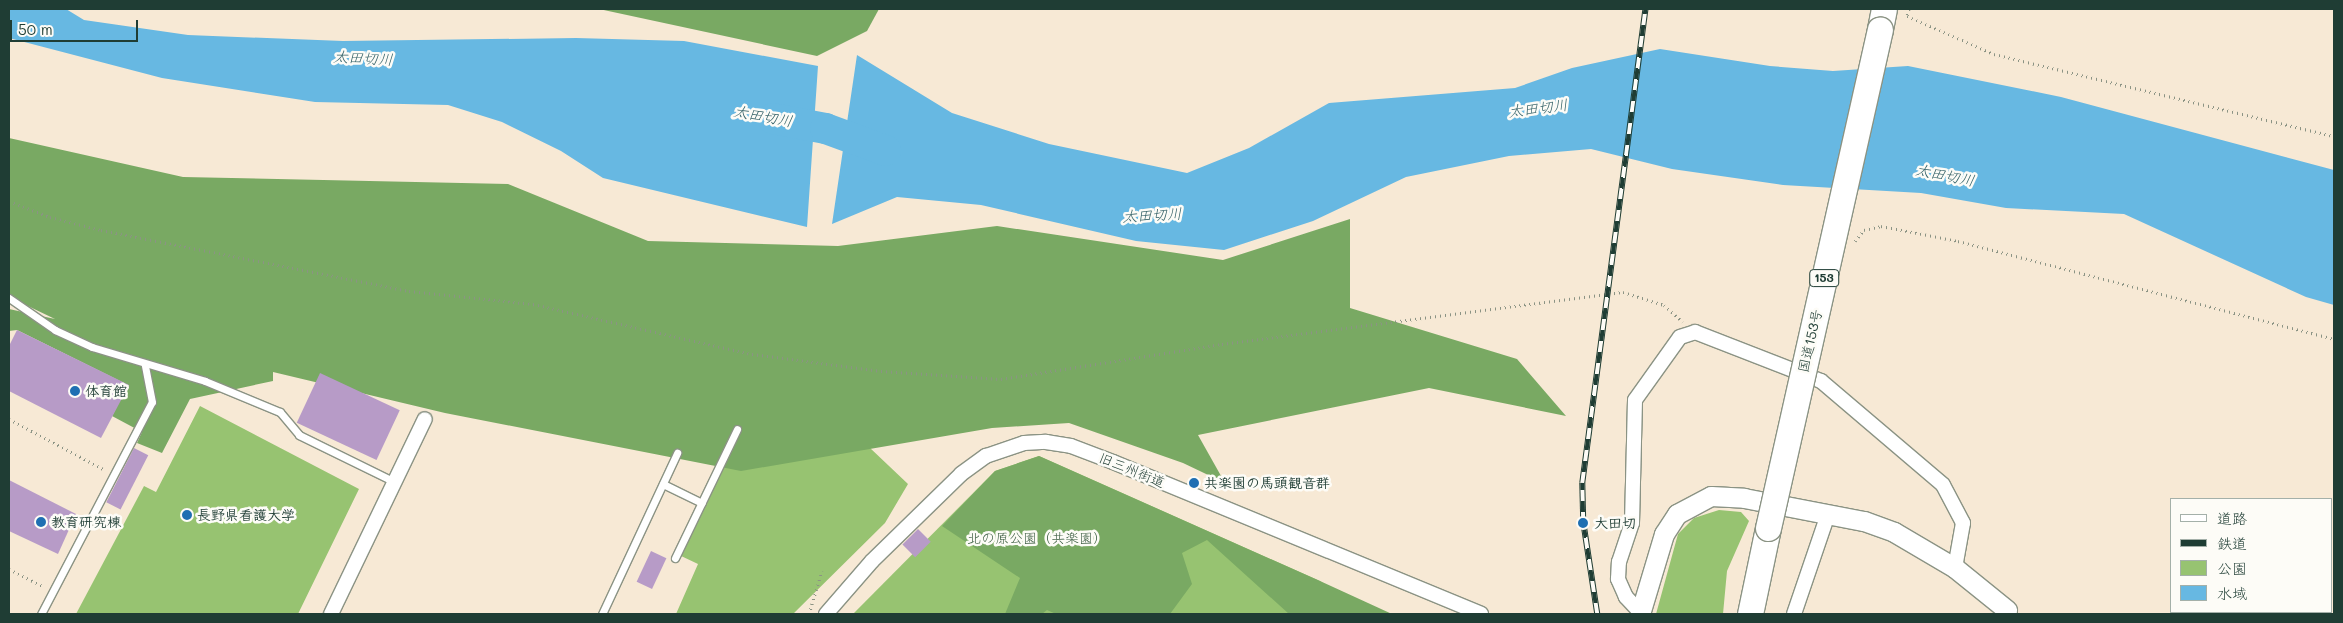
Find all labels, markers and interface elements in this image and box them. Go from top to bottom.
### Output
scale bar [12,10,140,42]
text: 50 m [18,19,53,39]
water label: 太田切川 [333,47,393,69]
water label: 太田切川 [1507,95,1569,121]
water label: 太田切川 [732,102,794,130]
water label: 太田切川 [1914,160,1976,190]
water label: 太田切川 [1122,204,1182,226]
road number: 153 [1809,268,1839,288]
street label: 国道153号 [1795,308,1825,374]
place label: 体育館 [85,383,127,399]
marker: 体育館 [69,385,81,397]
street label: 旧三州街道 [1096,449,1168,491]
place label: 共楽園の馬頭観音群 [1204,475,1330,491]
marker: 共楽園の馬頭観音群 [1188,477,1200,489]
legend [2170,498,2333,613]
place label: 長野県看護大学 [197,507,295,523]
text: 道路 [2217,508,2247,528]
marker: 長野県看護大学 [181,509,193,521]
place label: 教育研究棟 [51,514,121,530]
place label: 大田切 [1594,515,1636,531]
marker: 教育研究棟 [35,516,47,528]
marker: 大田切 [1576,516,1590,530]
park label: 北の原公園（共楽園） [967,530,1107,546]
text: 鉄道 [2217,533,2247,553]
text: 公園 [2217,558,2247,578]
text: 水域 [2217,583,2247,603]

